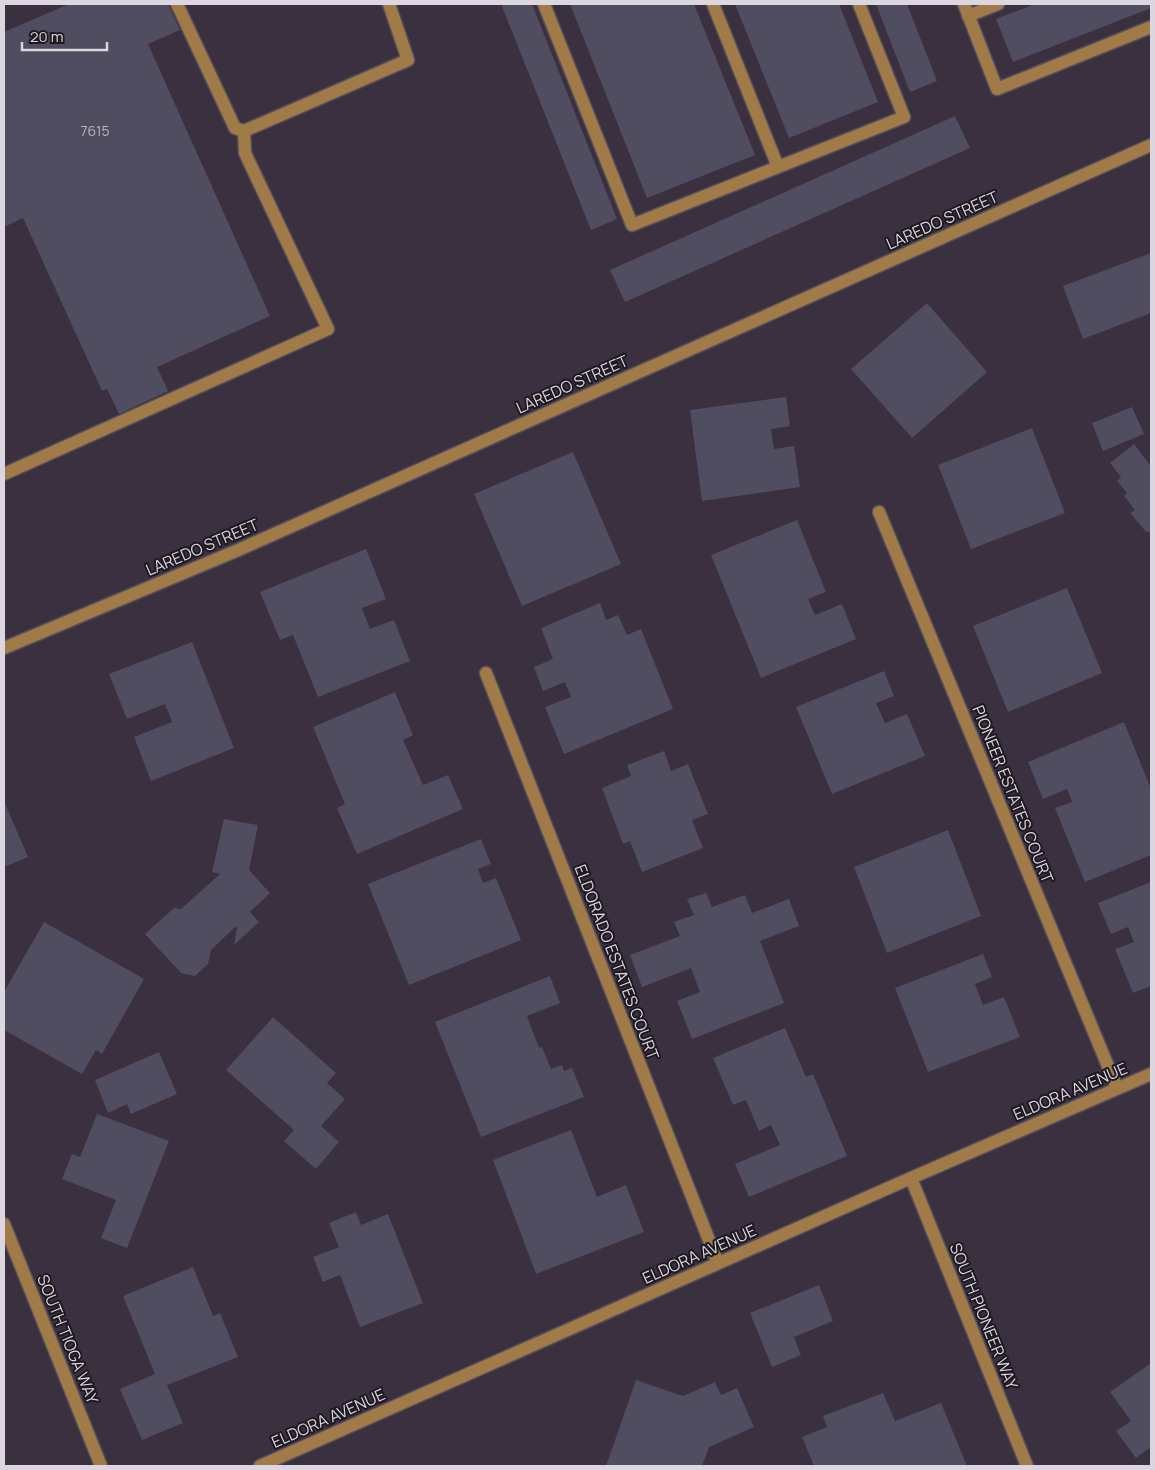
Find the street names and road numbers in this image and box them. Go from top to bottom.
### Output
street label: LAREDO STREET [883,185,1002,255]
street label: LAREDO STREET [513,349,632,419]
street label: LAREDO STREET [142,513,262,581]
street label: PIONEER ESTATES COURT [967,702,1059,886]
street label: ELDORADO ESTATES COURT [570,861,665,1063]
street label: ELDORA AVENUE [1009,1057,1131,1125]
street label: ELDORA AVENUE [639,1219,759,1289]
street label: SOUTH PIONEER WAY [945,1240,1023,1392]
street label: SOUTH TIOGA WAY [32,1271,104,1407]
street label: ELDORA AVENUE [268,1383,388,1453]

